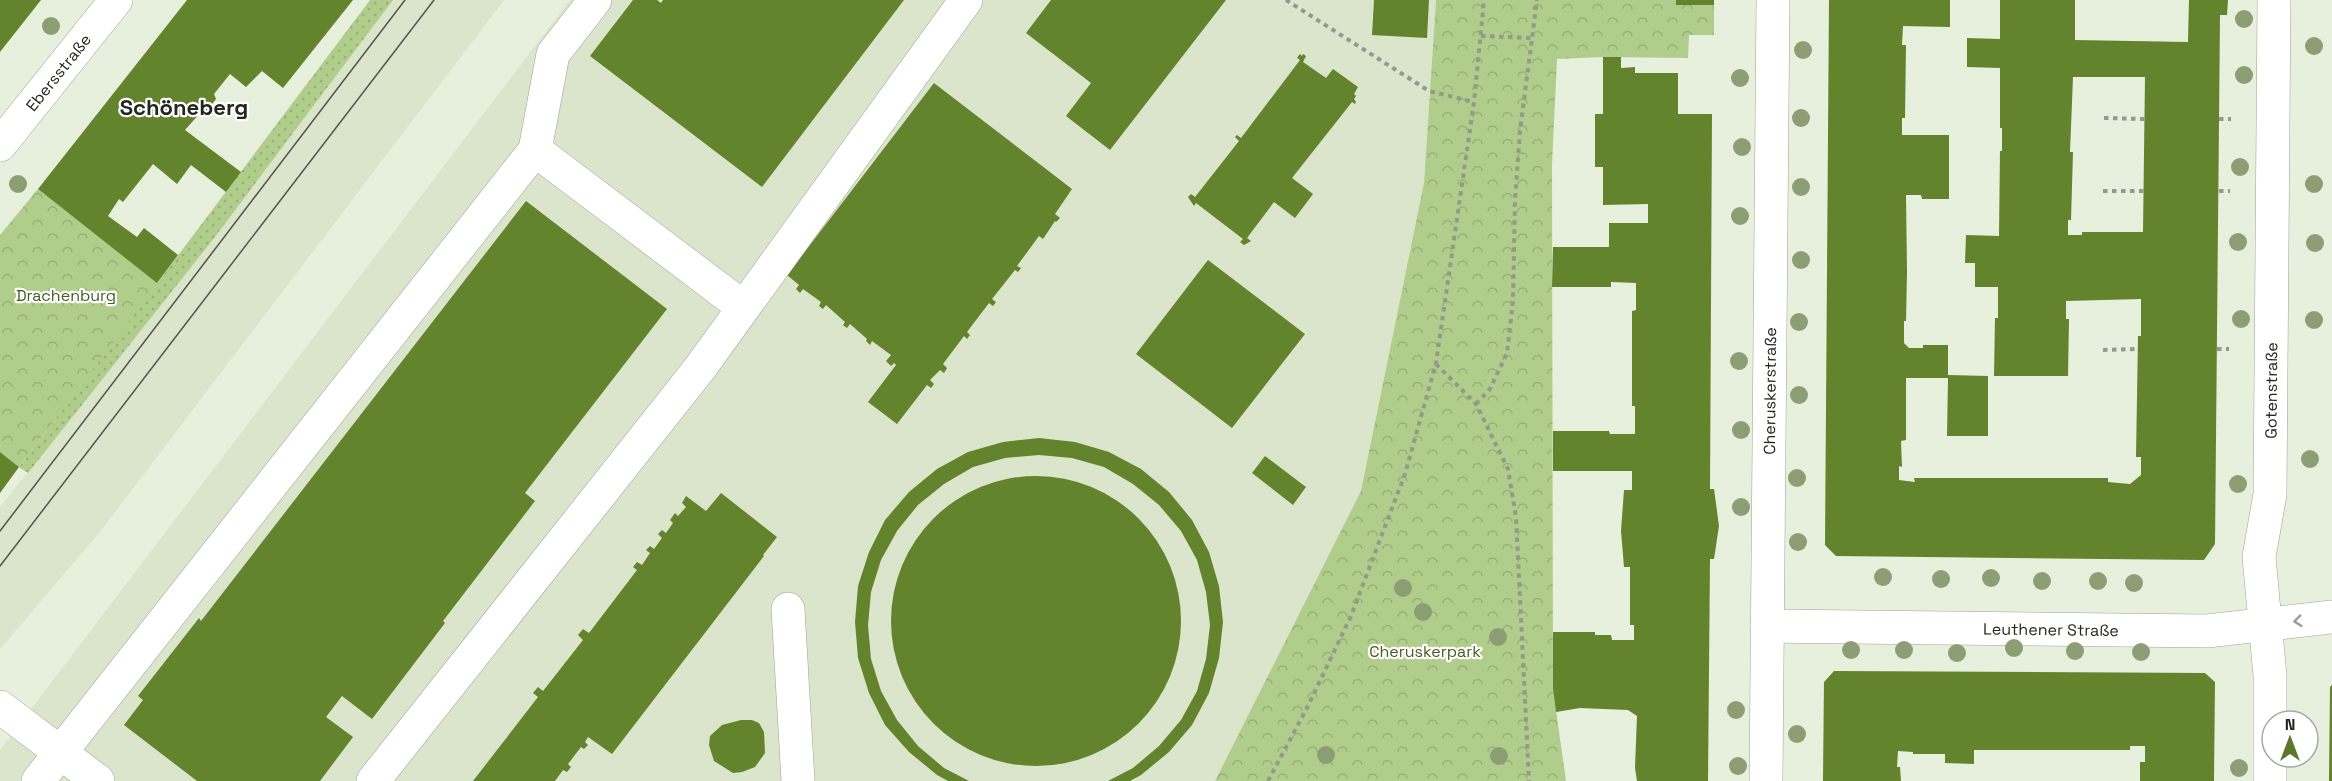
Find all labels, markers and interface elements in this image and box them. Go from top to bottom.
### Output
street label: Ebersstraße [21,30,96,116]
district label: Schöneberg [120,93,248,121]
park label: Drachenburg [16,285,116,306]
street label: Cheruskerstraße [1759,327,1781,455]
street label: Gotenstraße [2260,342,2282,439]
one-way arrow [2293,614,2302,627]
street label: Leuthener Straße [1983,618,2119,641]
park label: Cheruskerpark [1369,641,1481,662]
north arrow [2260,709,2320,769]
text: N [2285,714,2295,735]

